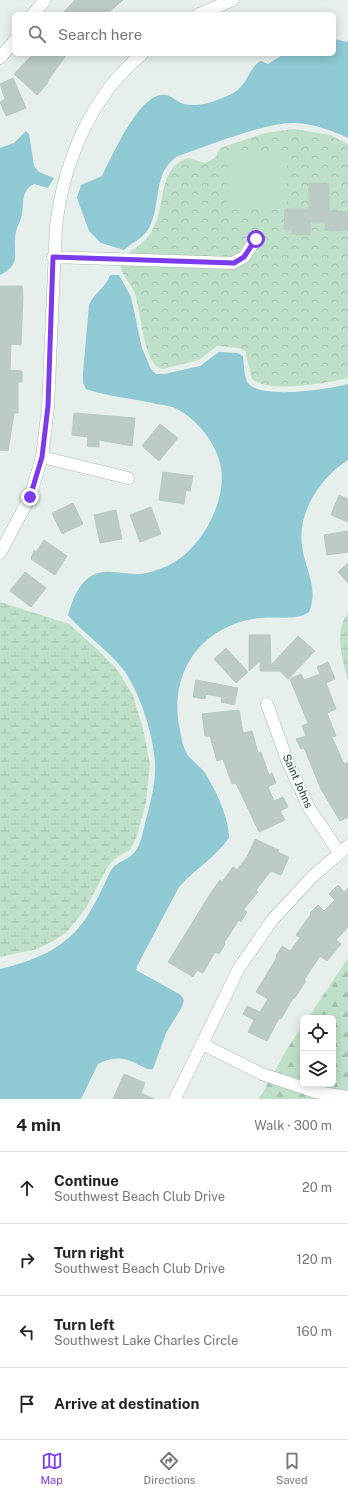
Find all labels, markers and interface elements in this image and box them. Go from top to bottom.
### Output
search box [12,12,336,56]
icon: search [26,23,48,45]
text: Search here [58,26,142,43]
route start [247,230,265,248]
route end [21,488,39,506]
street label: Saint Johns [281,752,315,810]
map controls [300,1015,336,1087]
button: locate [300,1015,336,1051]
button: layers [300,1051,336,1087]
text: 4 min [16,1115,61,1135]
text: Walk · 300 m [254,1118,332,1133]
text: Continue [54,1172,119,1189]
icon: ahead [16,1177,38,1199]
text: 20 m [302,1180,332,1195]
text: Southwest Beach Club Drive [54,1189,225,1204]
text: Turn right [54,1244,124,1261]
icon: right [16,1249,38,1271]
text: 120 m [297,1252,332,1267]
text: Southwest Beach Club Drive [54,1261,225,1276]
text: Turn left [54,1316,115,1333]
icon: left [16,1321,38,1343]
text: 160 m [296,1324,332,1339]
text: Southwest Lake Charles Circle [54,1333,238,1348]
icon: arrive [16,1393,38,1415]
text: Arrive at destination [54,1395,199,1412]
tab: Map [40,1450,63,1486]
tab: Directions [144,1450,195,1486]
tab: Saved [276,1450,308,1486]

